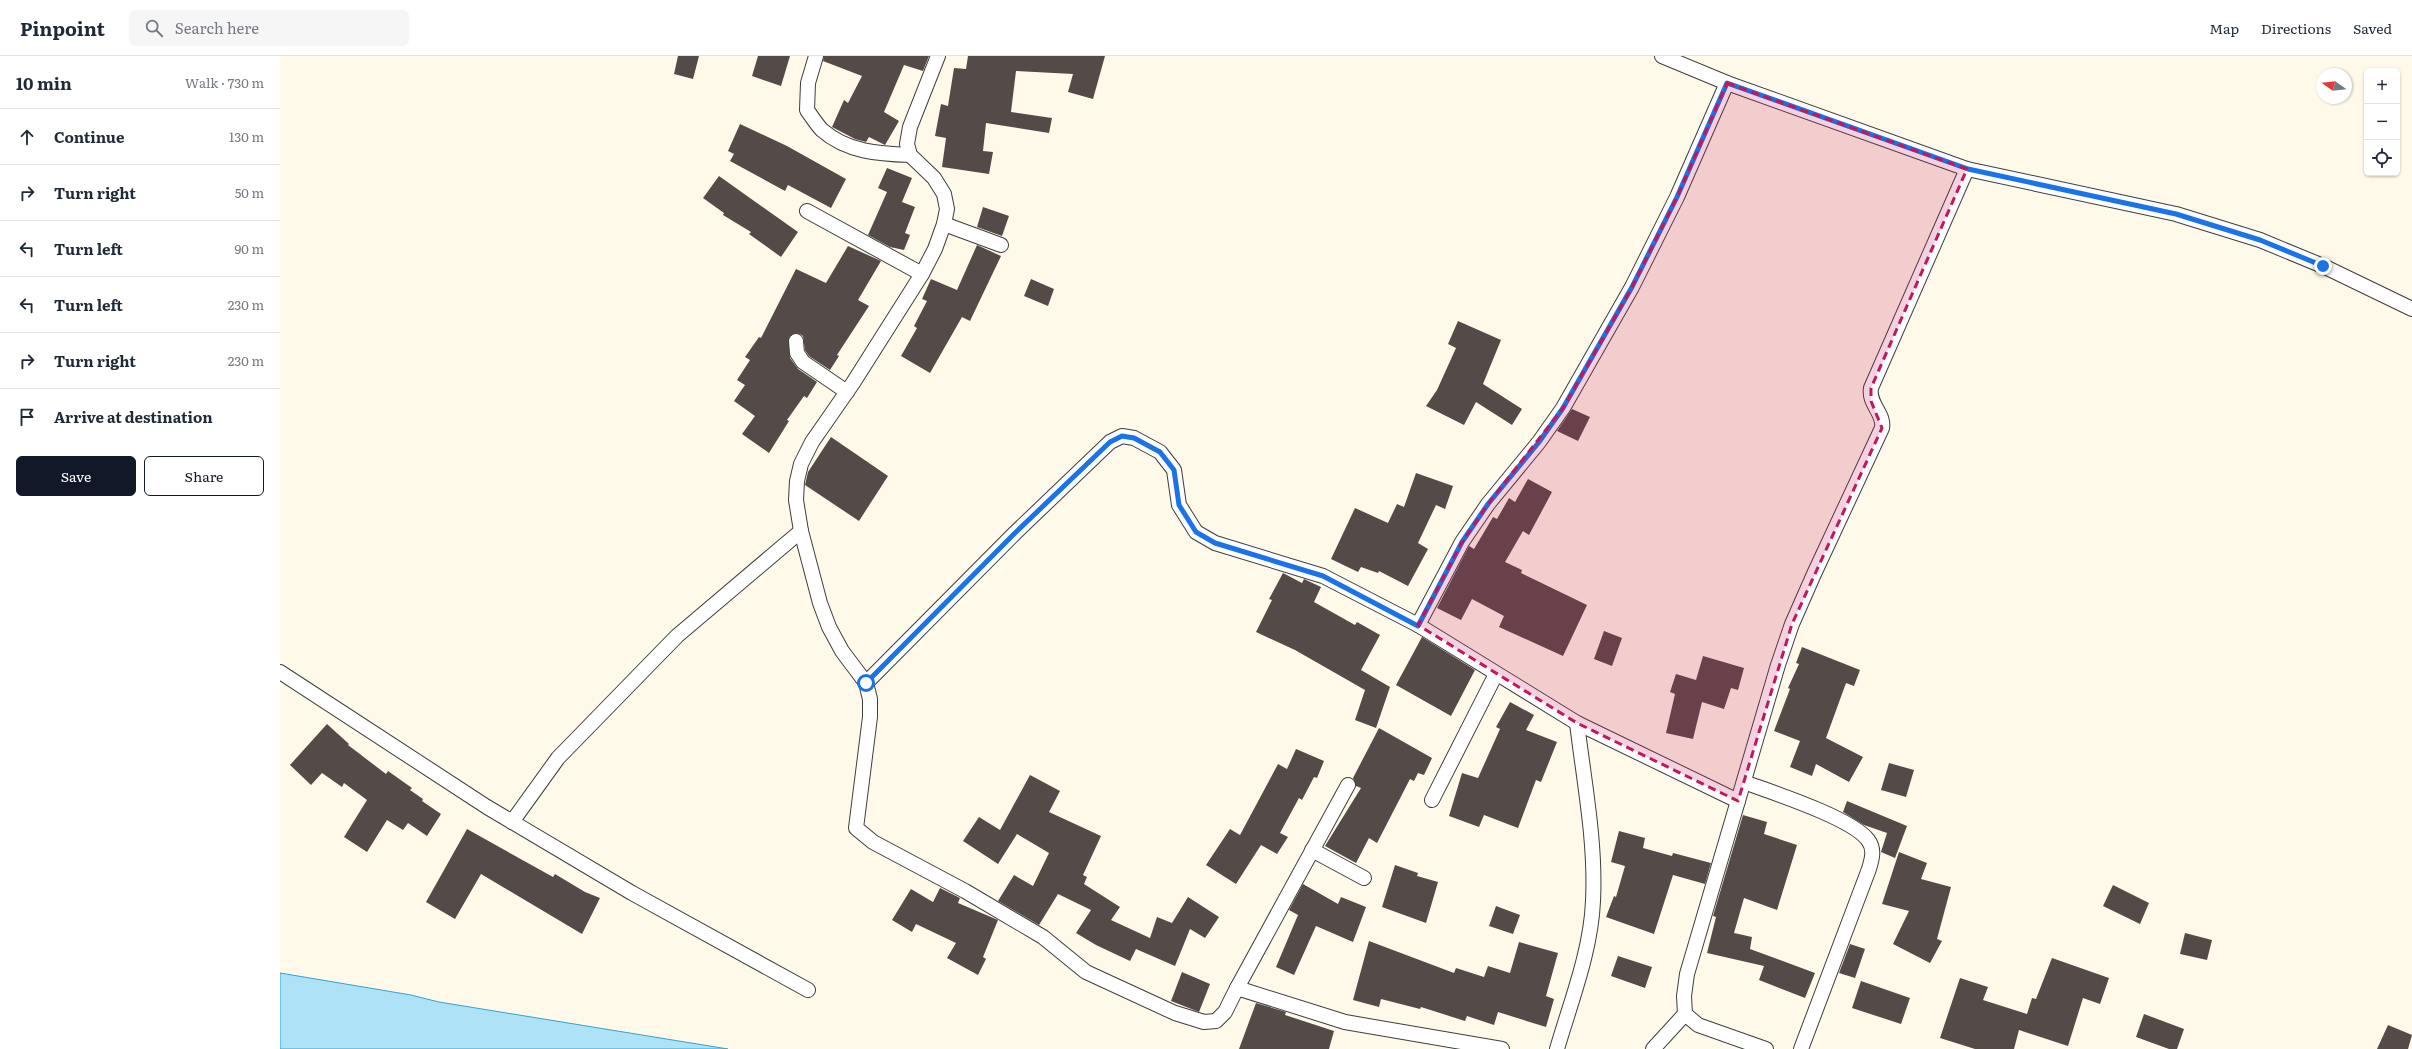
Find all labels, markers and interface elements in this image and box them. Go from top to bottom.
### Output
search box [129,10,409,46]
text: Pinpoint [20,14,105,42]
text: Search here [175,16,259,39]
icon: search [143,17,165,39]
text: Map [2209,18,2239,38]
text: Directions [2261,18,2331,38]
text: Saved [2353,18,2392,38]
north arrow [2316,68,2352,104]
map controls [2364,68,2400,176]
button: + [2364,68,2400,104]
text: 10 min [16,70,72,95]
text: Walk · 730 m [185,73,264,92]
button: − [2364,104,2400,140]
text: Continue [54,125,124,148]
icon: ahead [16,126,38,148]
text: 130 m [229,127,264,146]
button: locate [2364,140,2400,176]
text: Turn right [54,181,136,204]
icon: right [16,182,38,204]
text: 50 m [235,183,264,202]
text: Turn left [54,237,123,260]
icon: left [16,238,38,260]
text: 90 m [234,239,264,258]
route end [2314,257,2332,275]
text: Turn left [54,293,123,316]
icon: left [16,294,38,316]
text: 230 m [228,295,264,314]
text: Turn right [54,349,136,372]
icon: right [16,350,38,372]
text: 230 m [228,351,264,370]
text: Arrive at destination [54,405,213,428]
icon: arrive [16,406,38,428]
button: Save [16,456,136,496]
button: Share [144,456,264,496]
route start [857,674,875,692]

